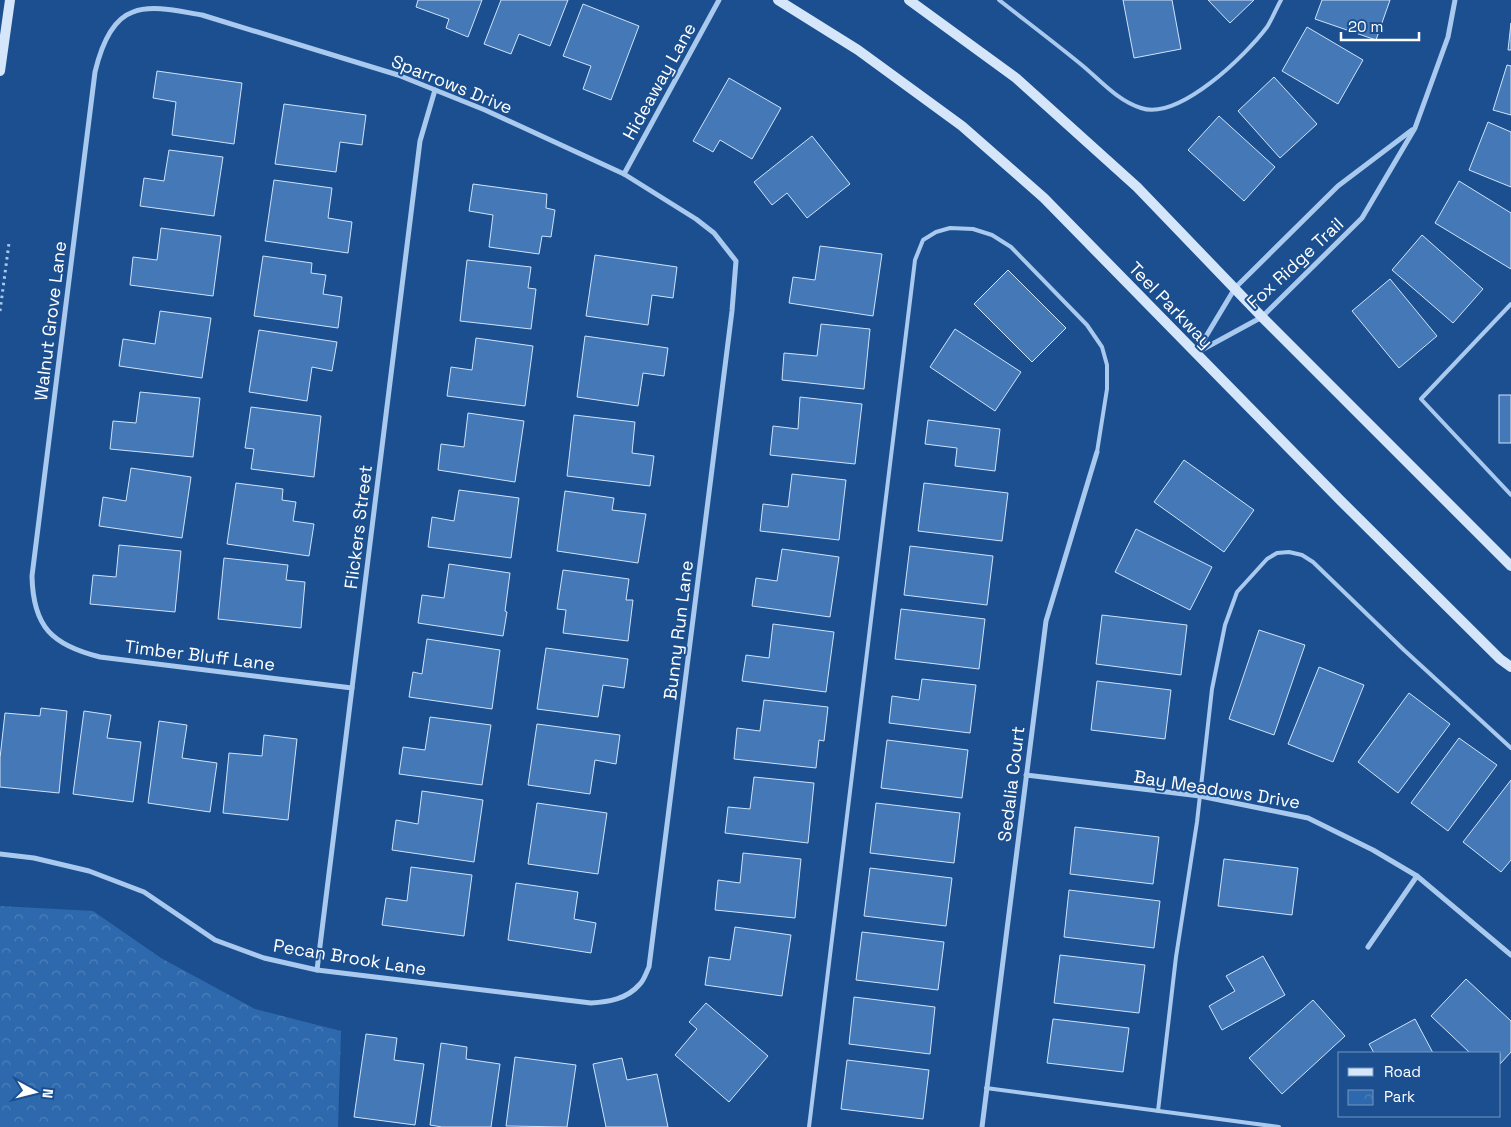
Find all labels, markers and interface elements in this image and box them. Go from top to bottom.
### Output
scale bar [1341,10,1418,42]
text: 20 m [1348,17,1383,36]
street label: Hideaway Lane [617,18,701,144]
street label: Sparrows Drive [388,49,516,119]
street label: Fox Ridge Trail [1242,212,1348,314]
street label: Walnut Grove Lane [29,240,71,402]
street label: Teel Parkway [1124,257,1218,353]
street label: Flickers Street [339,464,377,590]
street label: Bunny Run Lane [658,559,698,701]
street label: Timber Bluff Lane [123,634,277,676]
street label: Sedalia Court [993,725,1029,843]
street label: Bay Meadows Drive [1132,764,1302,814]
street label: Pecan Brook Lane [272,934,428,980]
legend [1338,1052,1501,1117]
text: Road [1384,1062,1421,1081]
north arrow [10,1067,60,1117]
text: Park [1384,1087,1415,1106]
text: N [38,1088,57,1099]

